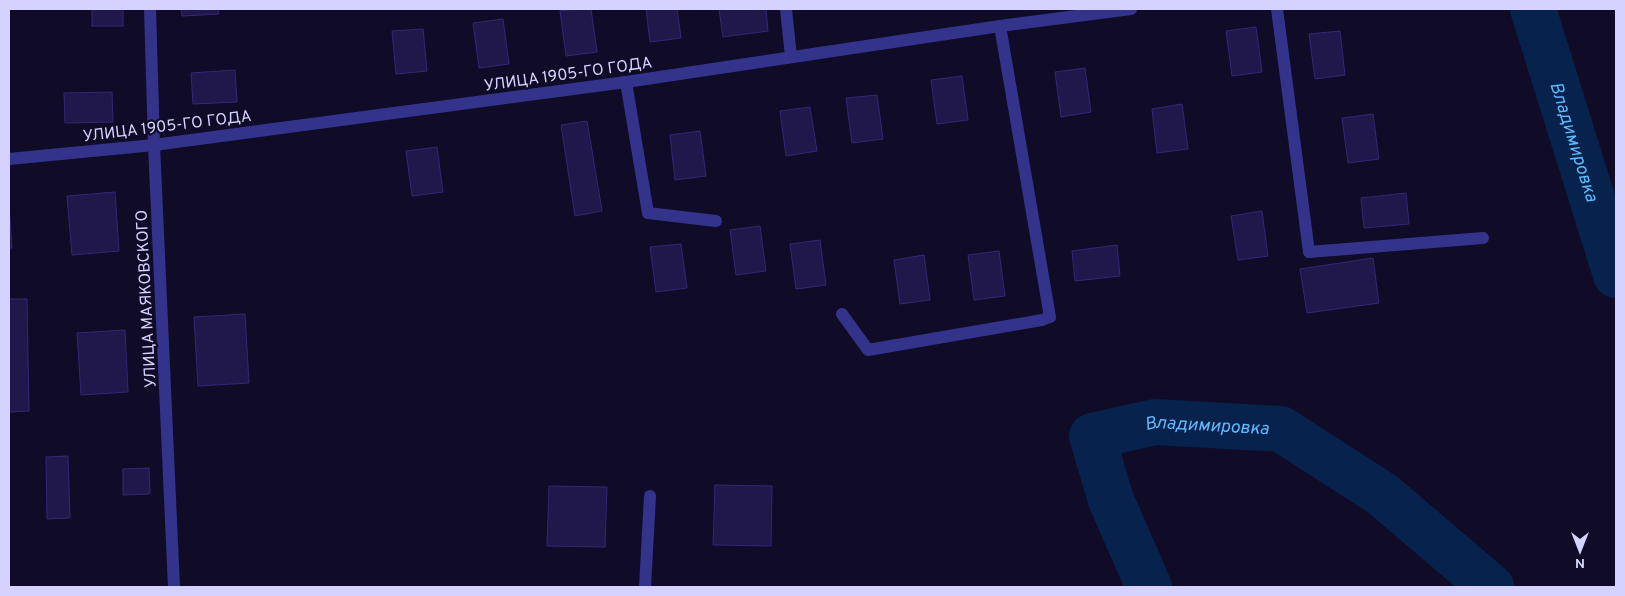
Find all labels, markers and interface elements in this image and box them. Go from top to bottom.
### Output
street label: УЛИЦА 1905-ГО ГОДА [483,53,654,97]
water label: Владимировка [1543,79,1603,206]
street label: УЛИЦА 1905-ГО ГОДА [82,107,253,147]
street label: УЛИЦА МАЯКОВСКОГО [132,209,162,388]
water label: Владимировка [1142,412,1270,441]
north arrow [1555,526,1605,576]
text: N [1575,554,1585,571]

